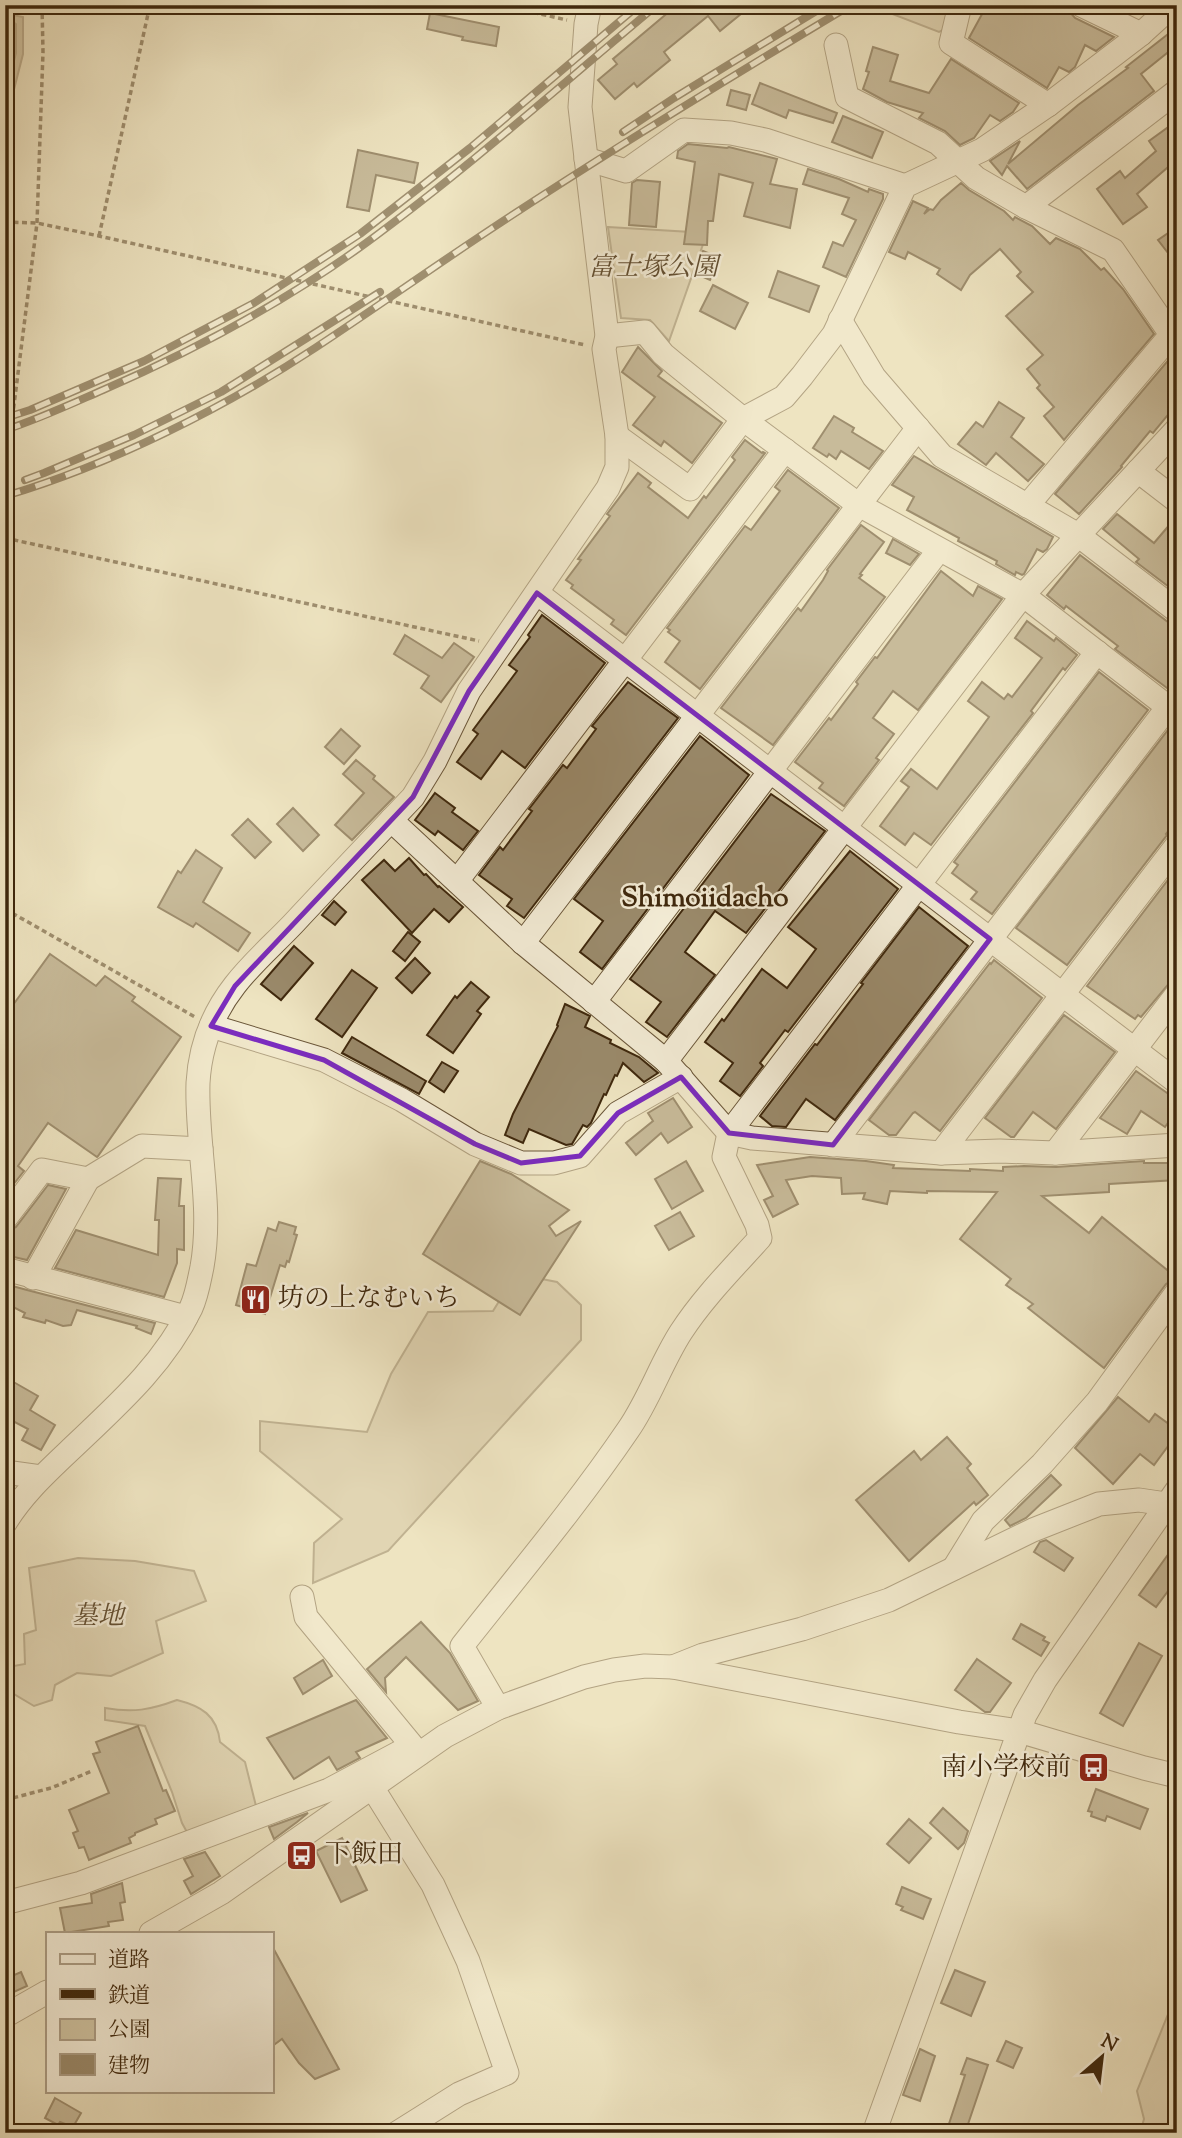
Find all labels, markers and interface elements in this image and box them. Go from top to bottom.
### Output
park label: 富士塚公園 [588,250,722,287]
district label: Shimoiidacho [621,879,789,919]
place label: 坊の上なむいち [278,1281,460,1318]
restaurant icon: 坊の上なむいち [238,1282,272,1316]
park label: 墓地 [72,1599,127,1636]
place label: 南小学校前 [941,1750,1071,1787]
bus stop icon: 南小学校前 [1077,1751,1111,1785]
place label: 下飯田 [325,1837,403,1874]
bus stop icon: 下飯田 [285,1838,319,1872]
legend [46,1932,273,2092]
text: 道路 [108,1946,150,1976]
text: 鉄道 [108,1982,150,2012]
text: 公園 [108,2016,150,2046]
north arrow [1066,2022,1136,2092]
text: N [1096,2029,1122,2060]
text: 建物 [108,2052,150,2082]

